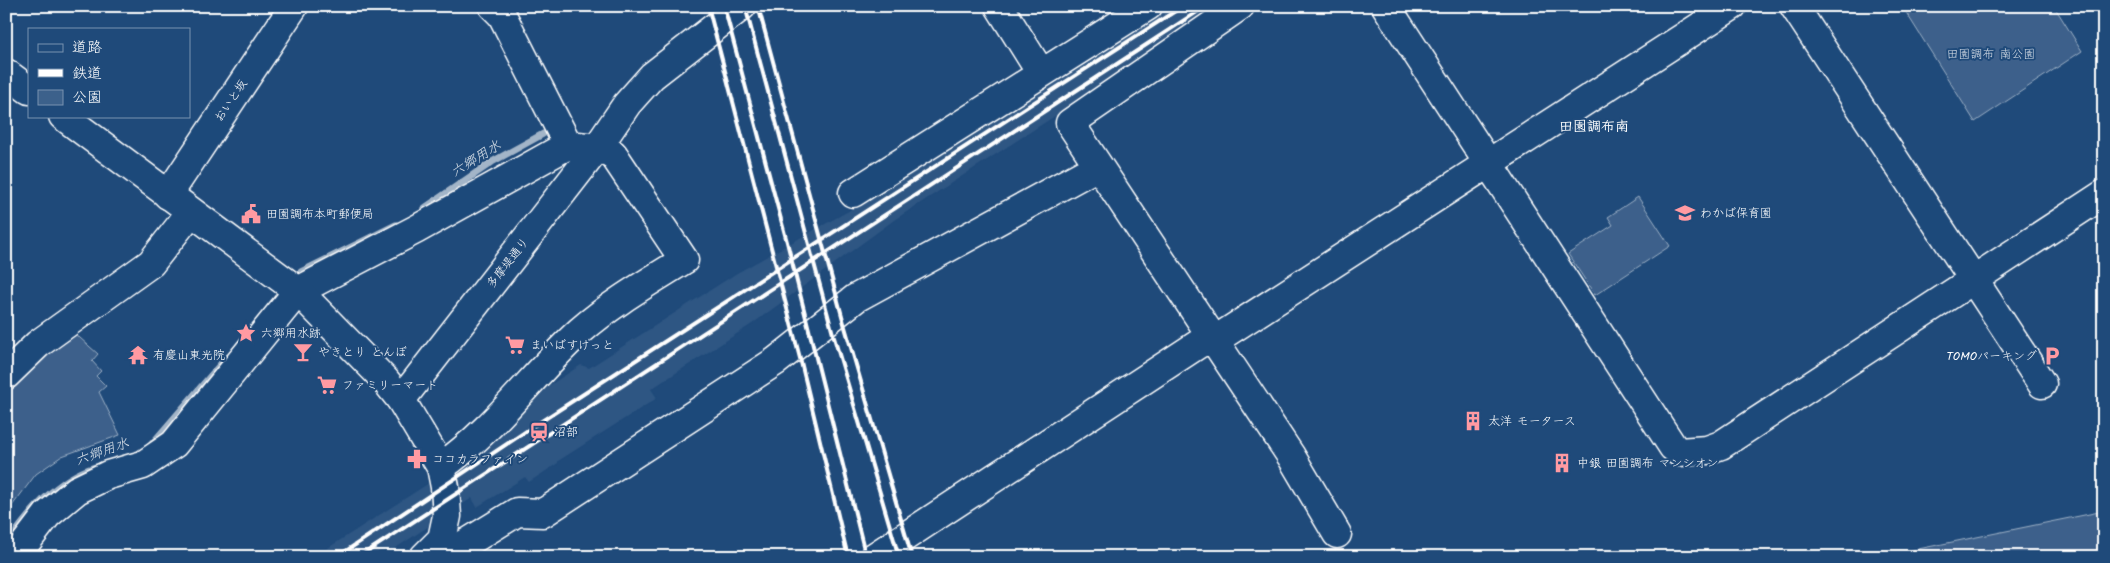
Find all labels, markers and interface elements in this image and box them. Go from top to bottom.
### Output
legend [28,28,190,118]
text: 道路 [72,36,102,60]
park label: 田園調布 南公園 [1947,45,2035,64]
text: 鉄道 [72,62,102,86]
street label: おいと坂 [210,76,252,126]
text: 公園 [72,86,102,110]
district label: 田園調布南 [1559,116,1629,138]
water label: 六郷用水 [446,135,506,183]
school or university icon: わかば保育園 [1674,202,1696,224]
public building icon: 田園調布本町郵便局 [240,203,262,225]
place label: わかば保育園 [1700,204,1772,223]
place label: 田園調布本町郵便局 [266,205,374,224]
street label: 多摩堤通り [482,234,534,292]
place icon: 六郷用水跡 [235,322,257,344]
place label: 六郷用水跡 [261,324,321,343]
supermarket icon: まいばすけっと [504,334,526,356]
place label: まいばすけっと [530,336,614,355]
bar icon: やきとり とんぼ [292,341,314,363]
place label: やきとり とんぼ [318,343,407,362]
temple icon: 有慶山東光院 [127,344,149,366]
parking icon: TOMOパーキング [2041,345,2063,367]
place label: 有慶山東光院 [153,346,225,365]
place label: TOMOパーキング [1946,347,2037,366]
supermarket icon: ファミリーマート [316,374,338,396]
place label: ファミリーマート [342,376,438,395]
building icon: 太洋 モータース [1462,410,1484,432]
place label: 太洋 モータース [1488,412,1576,431]
station icon: 沼部 [528,421,550,443]
place label: 沼部 [554,423,578,442]
water label: 六郷用水 [72,432,132,472]
pharmacy icon: ココカラファイン [406,448,428,470]
place label: ココカラファイン [432,450,528,469]
building icon: 中銀 田園調布 マンシオン [1551,452,1573,474]
place label: 中銀 田園調布 マンシオン [1577,454,1719,473]

